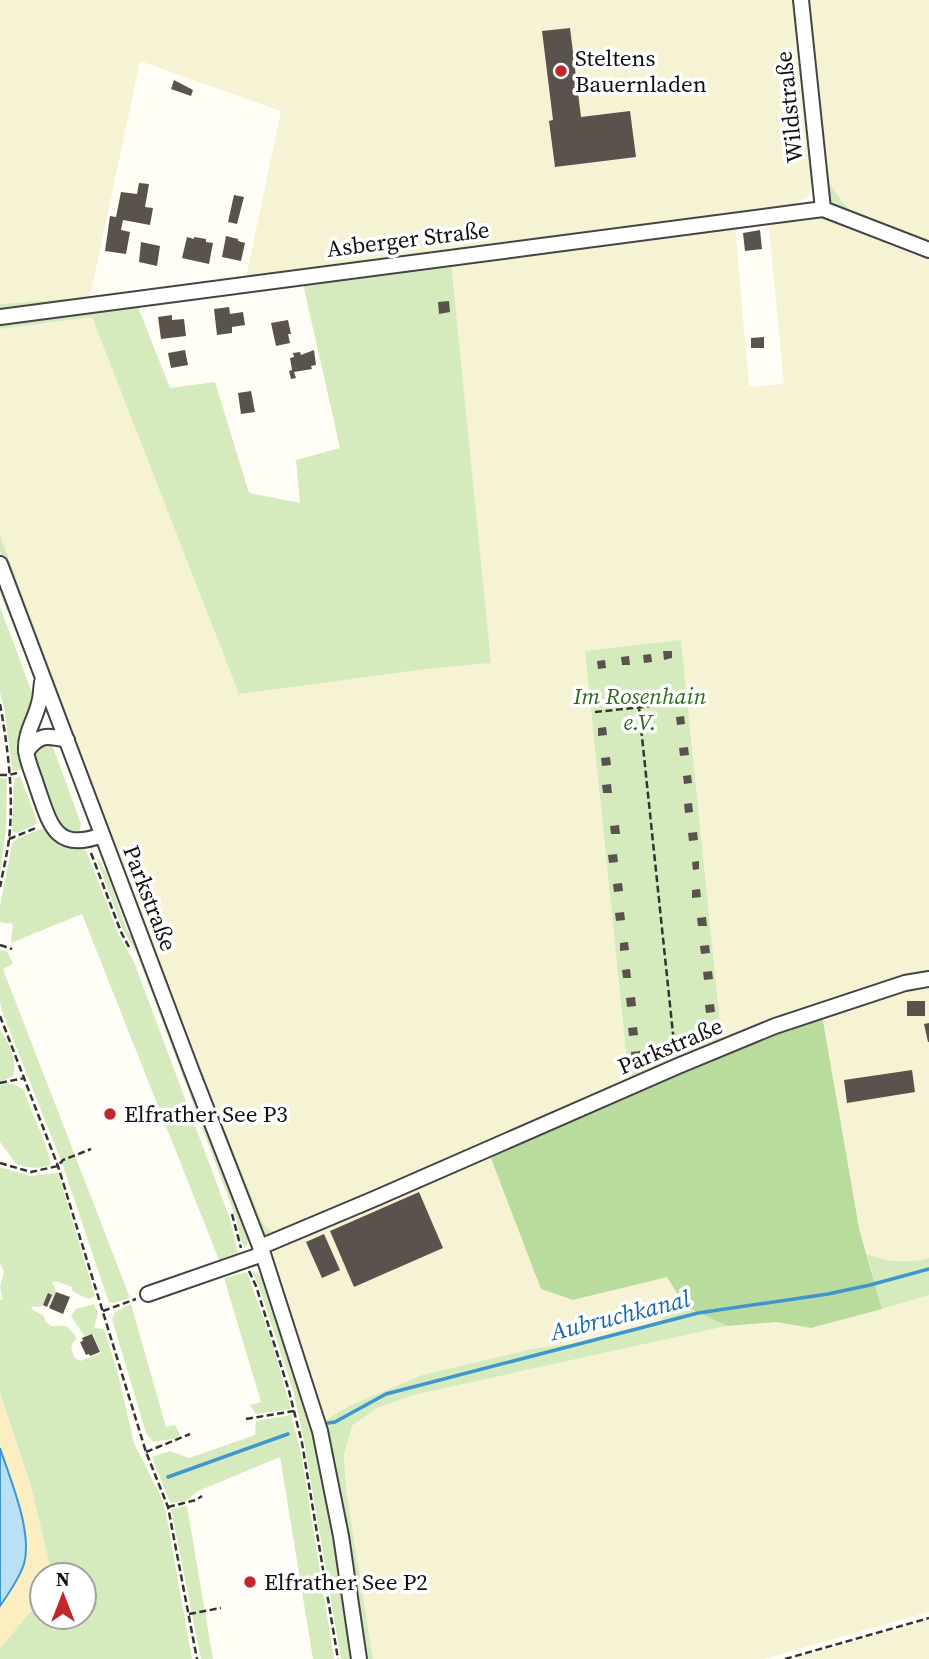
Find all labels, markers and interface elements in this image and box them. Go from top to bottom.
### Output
place label: Steltens Bauernladen [575,42,707,100]
street label: Wildstraße [767,49,811,165]
marker: Steltens Bauernladen [553,63,569,79]
street label: Asberger Straße [325,213,491,265]
park label: Im Rosenhain e.V. [573,680,706,738]
street label: Parkstraße [115,840,185,956]
street label: Parkstraße [613,1010,727,1082]
place label: Elfrather See P3 [124,1098,288,1130]
marker: Elfrather See P3 [102,1106,118,1122]
water label: Aubruchkanal [545,1282,693,1349]
north arrow [28,1561,98,1631]
text: N [56,1566,70,1592]
place label: Elfrather See P2 [264,1566,428,1598]
marker: Elfrather See P2 [242,1574,258,1590]

